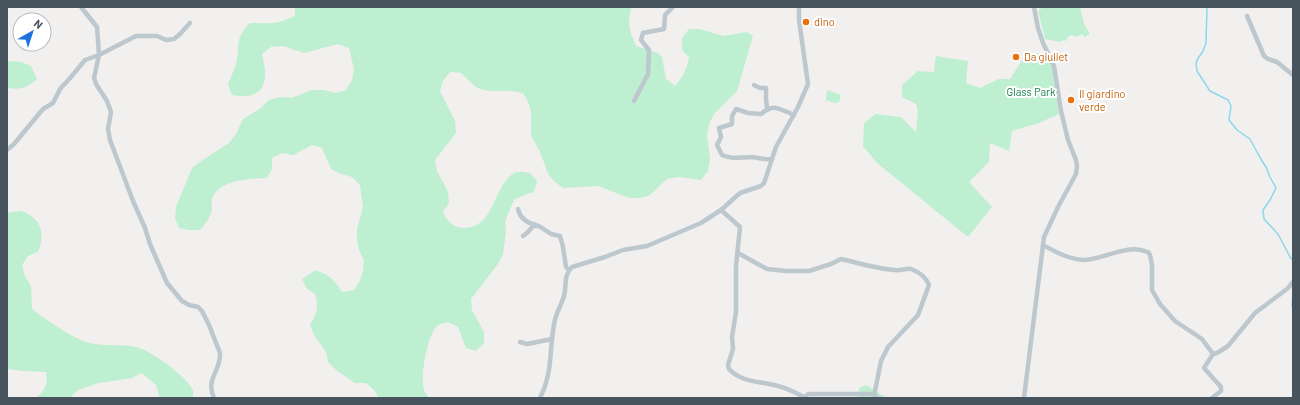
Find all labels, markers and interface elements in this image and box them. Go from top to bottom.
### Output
north arrow [12,12,52,52]
place label: dino [814,15,835,28]
text: N [32,16,46,31]
marker: dino [801,17,811,27]
place label: Da giuliet [1024,50,1068,63]
marker: Da giuliet [1011,52,1021,62]
park label: Glass Park [1006,85,1056,98]
place label: Il giardino verde [1079,87,1126,113]
marker: Il giardino verde [1066,95,1076,105]

